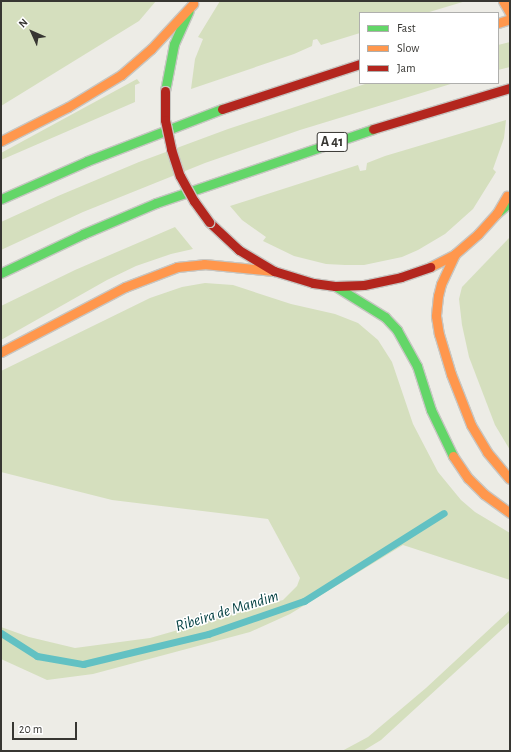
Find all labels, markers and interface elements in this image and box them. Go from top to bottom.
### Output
north arrow [12,12,52,52]
legend [359,12,499,84]
text: N [17,17,30,30]
text: Fast [397,22,416,34]
text: Slow [397,42,419,54]
text: Jam [397,62,416,74]
road number: A 41 [316,130,348,154]
water label: Ribeira de Mandim [173,586,281,636]
scale bar [14,714,79,740]
text: 20 m [19,723,42,735]

